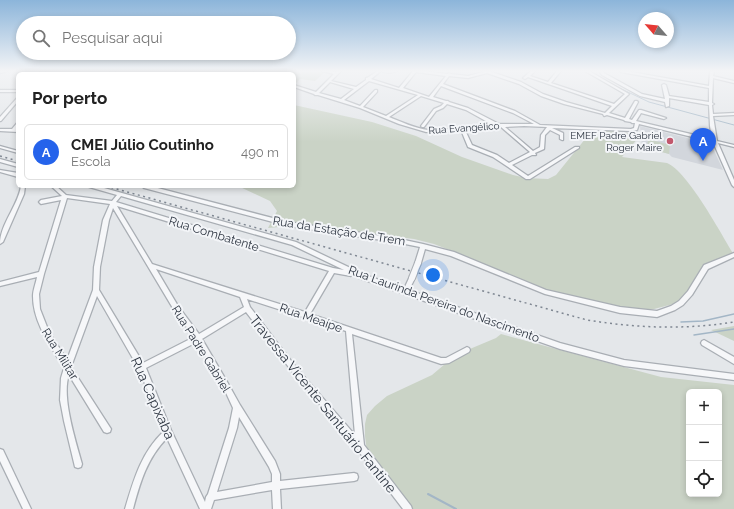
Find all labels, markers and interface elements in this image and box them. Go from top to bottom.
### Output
north arrow [638,12,674,48]
search box [16,16,296,60]
icon: search [30,27,52,49]
text: Pesquisar aqui [62,29,162,47]
text: Por perto [32,88,107,108]
street label: Rua Evangélico [428,120,500,136]
pin: A [690,128,716,161]
place label: EMEF Padre Gabriel Roger Maire [570,130,662,153]
text: CMEI Júlio Coutinho [71,136,214,154]
marker: EMEF Padre Gabriel Roger Maire [665,136,675,146]
text: A [42,145,50,160]
text: 490 m [241,145,279,160]
text: Escola [71,154,111,169]
street label: Rua Combatente [167,214,261,254]
street label: Rua da Estação de Trem [272,214,406,248]
street label: Rua Laurinda Pereira do Nascimento [347,263,541,345]
your location [423,265,443,285]
street label: Rua Meaípe [278,301,344,335]
street label: Rua Padre Gabriel [169,303,234,396]
street label: Travessa Vicente Santuário Fantine [246,312,400,496]
street label: Rua Militar [39,326,82,383]
street label: Rua Capixaba [128,354,178,442]
map controls [686,389,722,497]
button: + [686,389,722,425]
button: − [686,425,722,461]
button: locate [686,461,722,497]

